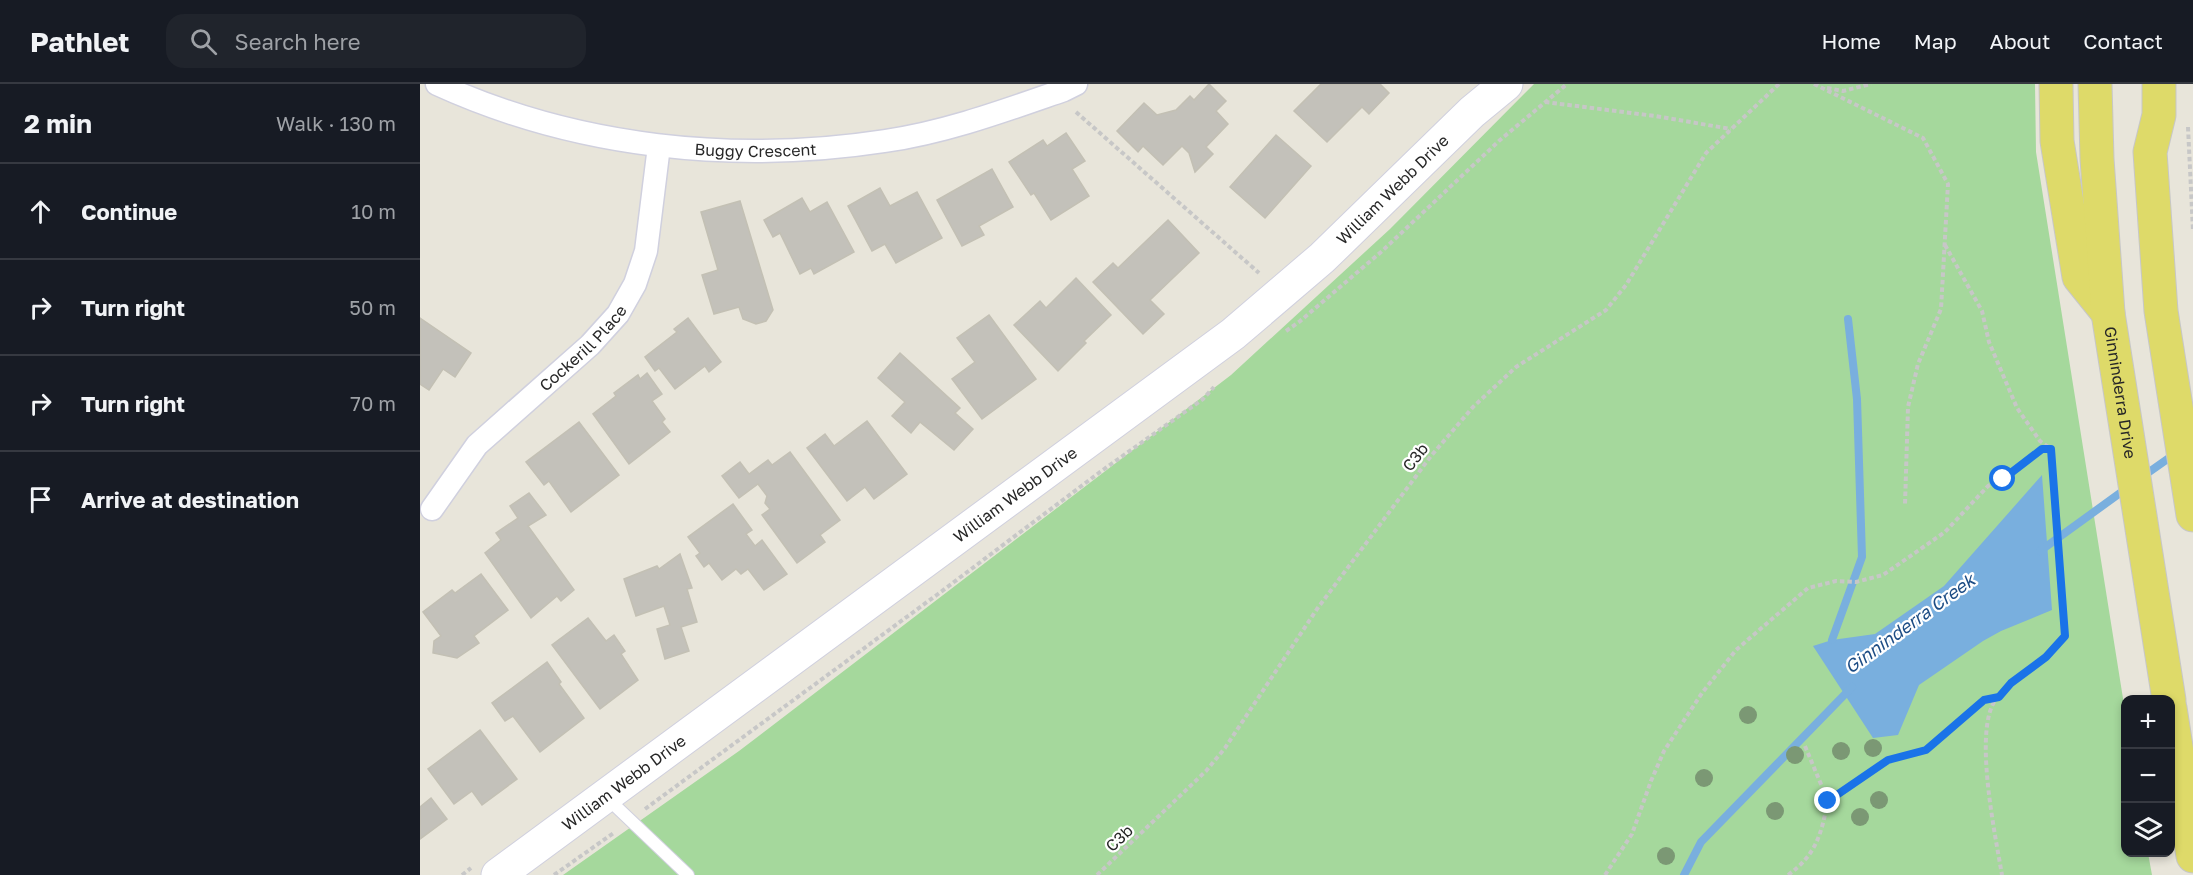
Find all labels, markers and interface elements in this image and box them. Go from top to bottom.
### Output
search box [166,14,586,68]
text: Pathlet [30,25,130,58]
icon: search [187,25,220,58]
text: Search here [235,28,361,55]
text: Home [1821,28,1881,54]
text: Map [1914,28,1957,54]
text: About [1990,28,2050,54]
text: Contact [2083,28,2163,54]
text: 2 min [24,108,92,139]
text: Walk · 130 m [276,111,396,135]
street label: William Webb Drive [1332,130,1453,248]
street label: Buggy Crescent [694,139,817,161]
icon: ahead [24,195,57,228]
text: Continue [81,198,177,225]
text: 10 m [351,199,396,223]
icon: right [24,291,57,324]
text: Turn right [81,294,185,321]
text: 50 m [349,295,396,319]
street label: Cockerill Place [535,302,631,395]
street label: Ginninderra Drive [2100,325,2141,460]
icon: right [24,387,57,420]
text: Turn right [81,390,185,417]
text: 70 m [350,391,396,415]
street label: C3b [1398,439,1432,475]
street label: William Webb Drive [949,442,1081,547]
route start [1989,465,2015,491]
icon: arrive [24,483,57,516]
text: Arrive at destination [81,486,299,513]
water label: Ginninderra Creek [1840,567,1980,678]
map controls [2121,695,2175,857]
button: + [2121,695,2175,749]
street label: William Webb Drive [558,730,690,835]
button: − [2121,749,2175,803]
route end [1814,787,1840,813]
button: layers [2121,803,2175,857]
street label: C3b [1101,820,1137,856]

